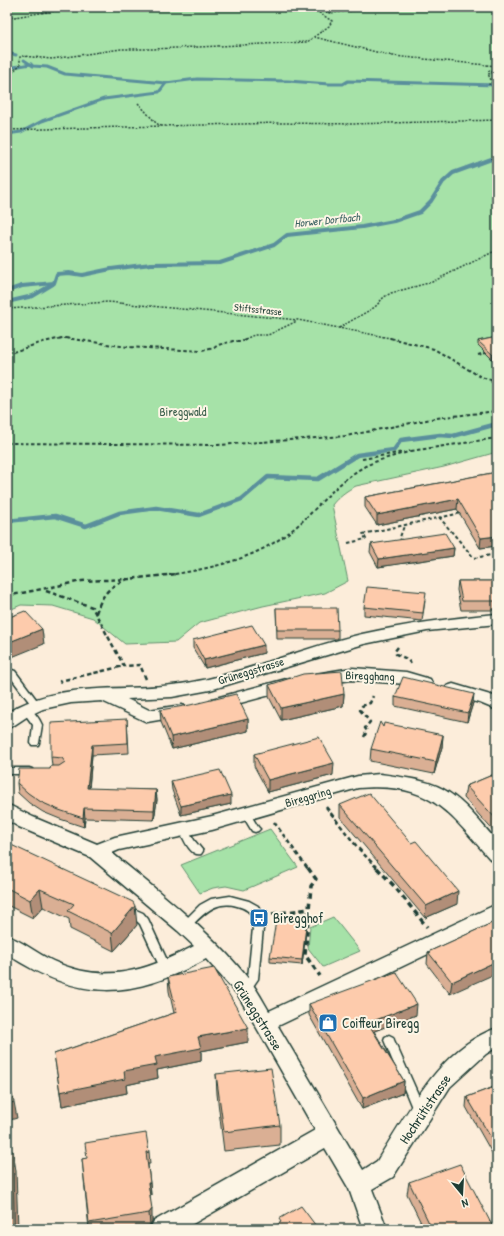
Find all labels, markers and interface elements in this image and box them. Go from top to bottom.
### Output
water label: Horwer Dorfbach [294,209,362,230]
street label: Stiftsstrasse [233,301,282,318]
park label: Bireggwald [160,403,207,420]
street label: Grüneggstrasse [216,652,286,689]
street label: Biregghang [345,666,395,685]
street label: Bireggring [283,782,333,811]
bus stop icon: Biregghof [248,907,270,929]
place label: Biregghof [273,908,323,928]
street label: Grüneggstrasse [228,976,288,1054]
shop icon: Coiffeur Biregg [317,1012,339,1034]
place label: Coiffeur Biregg [342,1013,419,1033]
street label: Hochrütistrasse [394,1070,455,1147]
north arrow [442,1174,482,1214]
text: N [460,1196,470,1211]

